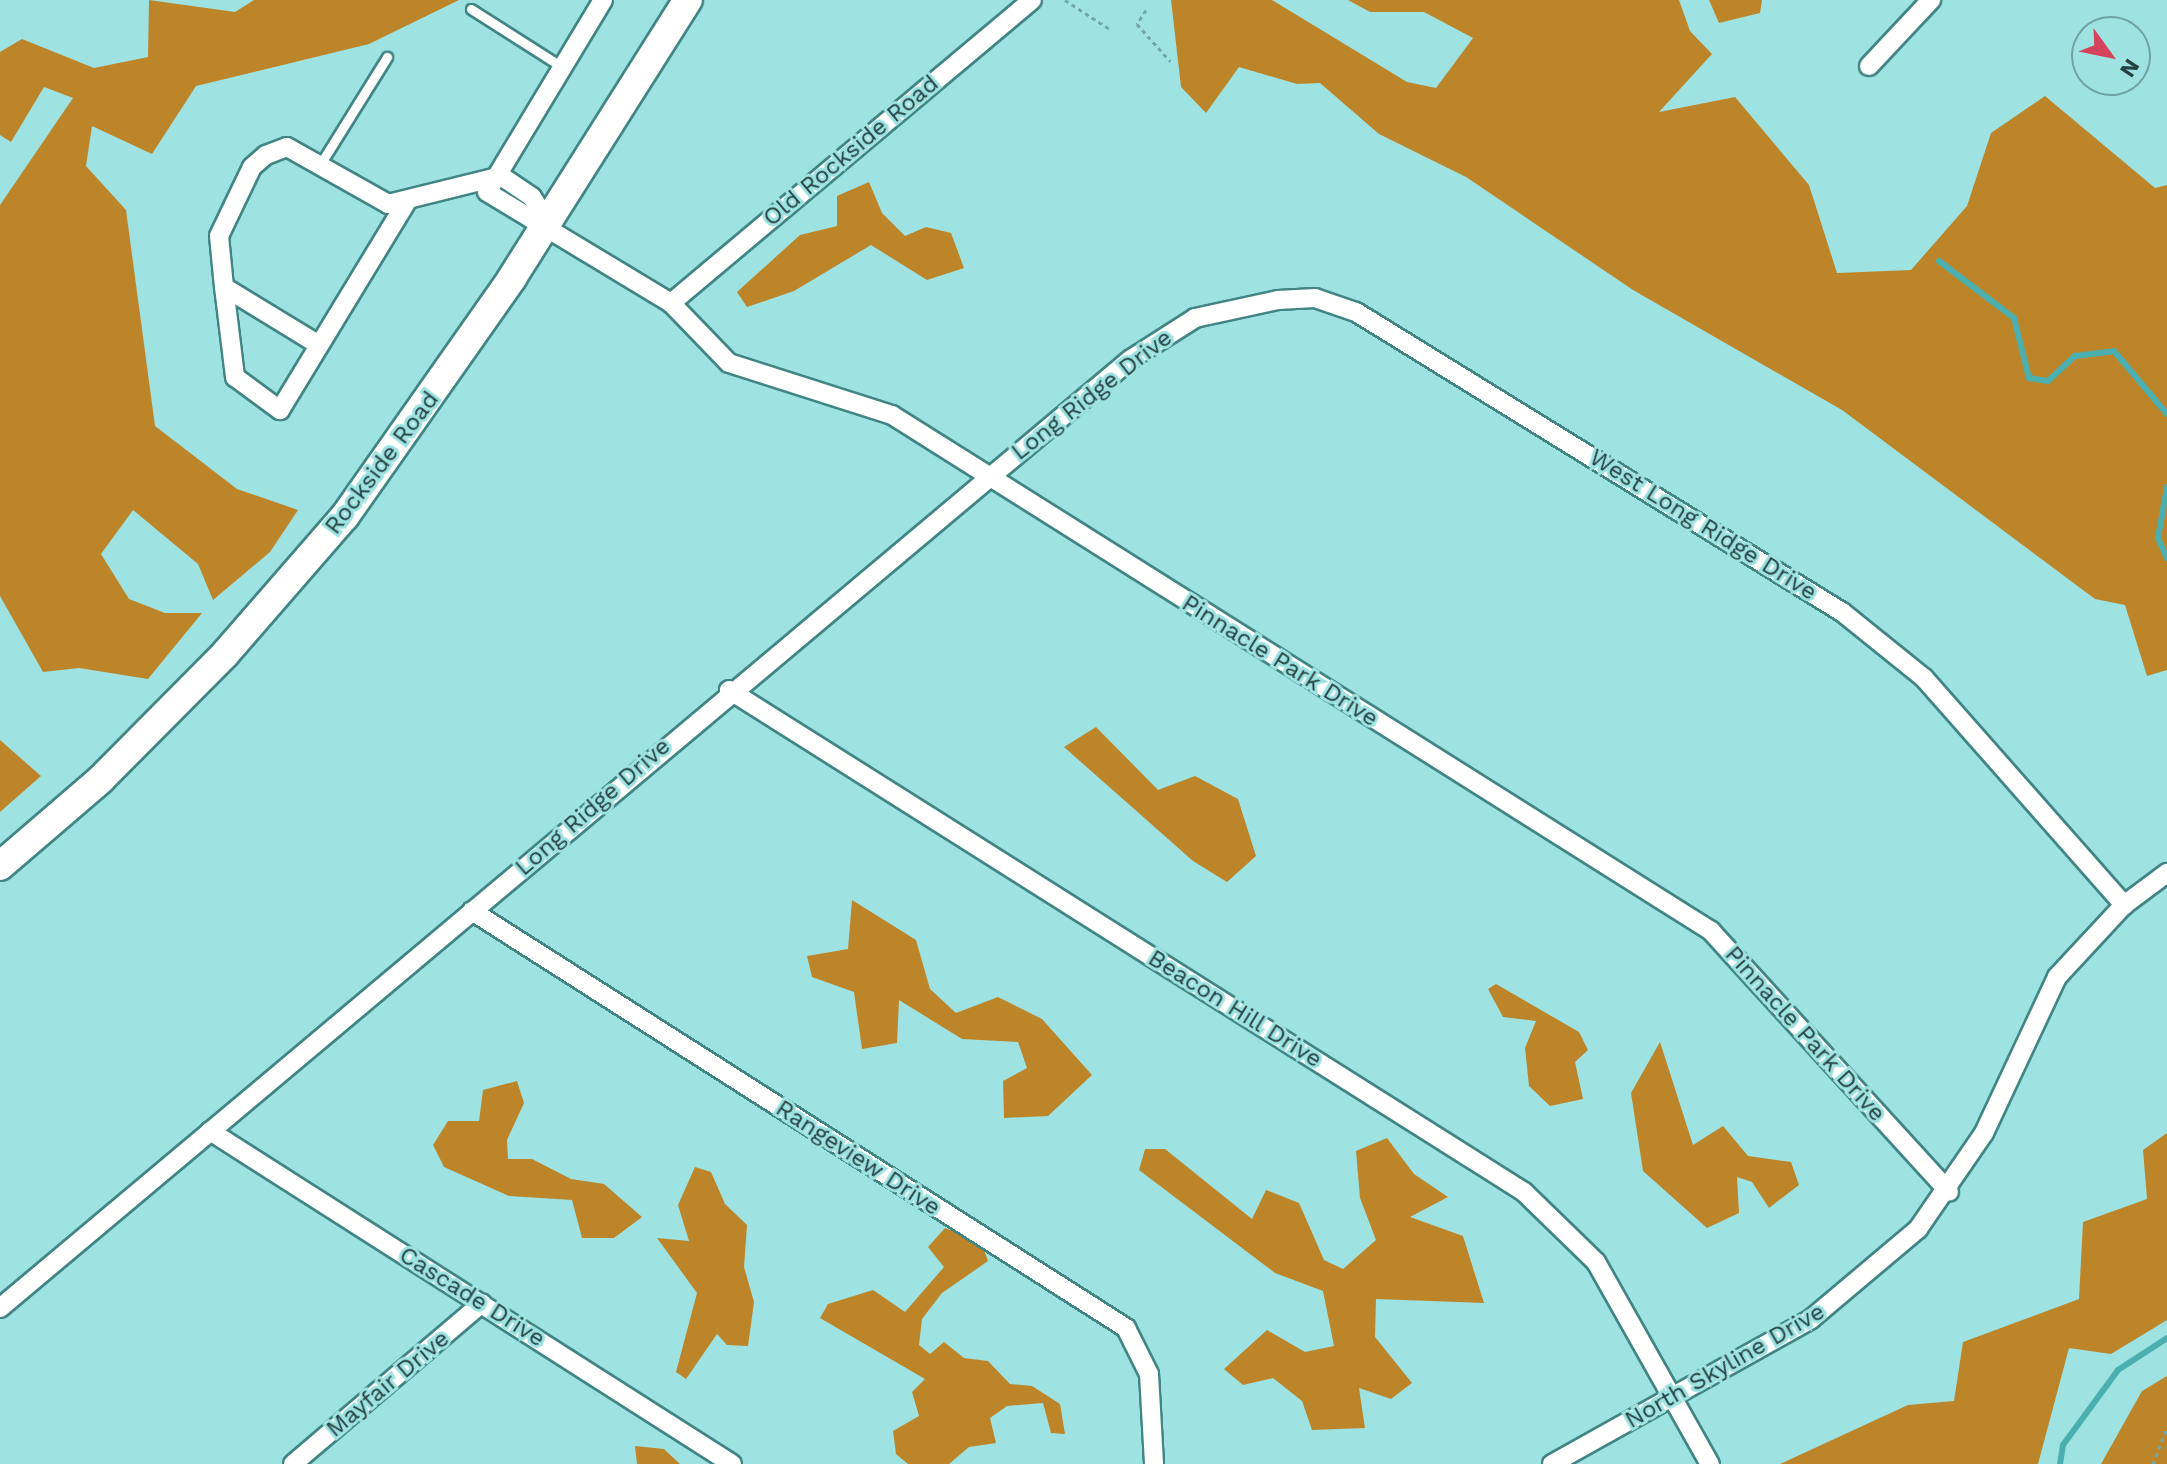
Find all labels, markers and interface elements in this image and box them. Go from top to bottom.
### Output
north arrow [2071,16,2151,96]
text: N [2115,55,2145,82]
street label: Old Rockside Road [757,69,945,233]
street label: Long Ridge Drive [1006,323,1178,467]
street label: Rockside Road [319,386,445,540]
street label: West Long Ridge Drive [1584,443,1822,607]
street label: Pinnacle Park Drive [1176,589,1384,733]
street label: Long Ridge Drive [510,732,676,882]
street label: Pinnacle Park Drive [1718,940,1892,1128]
street label: Beacon Hill Drive [1142,944,1328,1074]
street label: Rangeview Drive [770,1094,946,1222]
street label: Cascade Drive [394,1241,550,1353]
street label: North Skyline Drive [1620,1297,1830,1435]
street label: Mayfair Drive [321,1324,455,1444]

